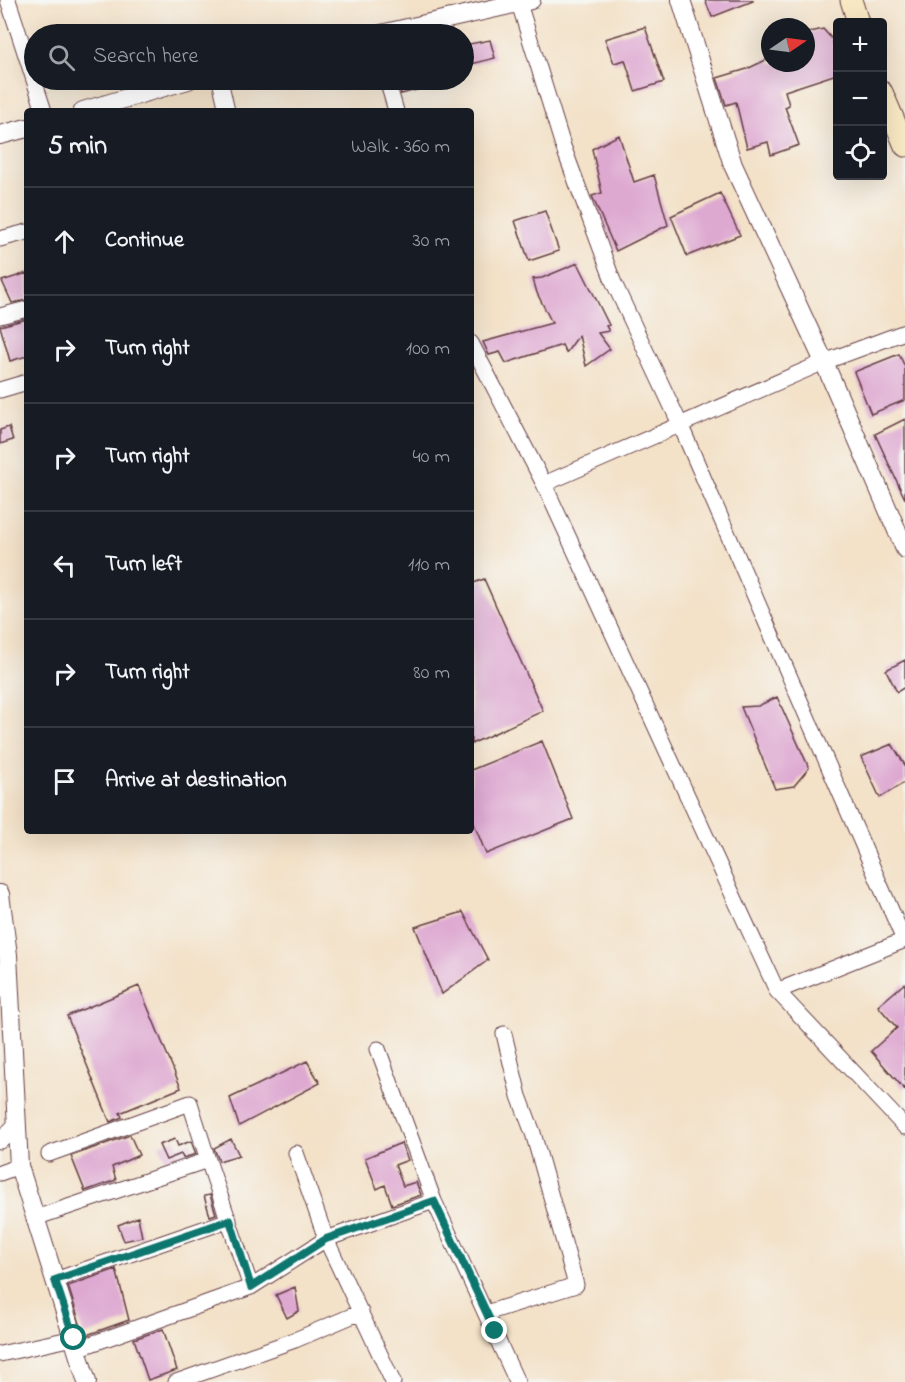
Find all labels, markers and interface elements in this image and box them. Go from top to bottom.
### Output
north arrow [761,18,815,72]
map controls [833,18,887,180]
button: + [833,18,887,72]
search box [24,24,474,90]
icon: search [45,41,78,74]
text: Search here [93,41,198,73]
button: − [833,72,887,126]
button: locate [833,126,887,180]
text: 5 min [48,128,107,166]
text: Walk · 360 m [351,133,450,162]
icon: ahead [48,225,81,258]
text: Continue [105,225,184,257]
text: 30 m [413,227,450,256]
icon: right [48,333,81,366]
text: Turn right [105,333,190,365]
text: 100 m [406,335,450,364]
icon: right [48,441,81,474]
text: Turn right [105,441,190,473]
text: 40 m [413,443,450,472]
icon: left [48,549,81,582]
text: Turn left [105,549,182,581]
text: 110 m [408,551,450,580]
icon: right [48,657,81,690]
text: Turn right [105,657,190,689]
text: 80 m [413,659,450,688]
icon: arrive [48,765,81,798]
text: Arrive at destination [105,765,287,797]
route end [481,1317,507,1343]
route start [60,1324,86,1350]

